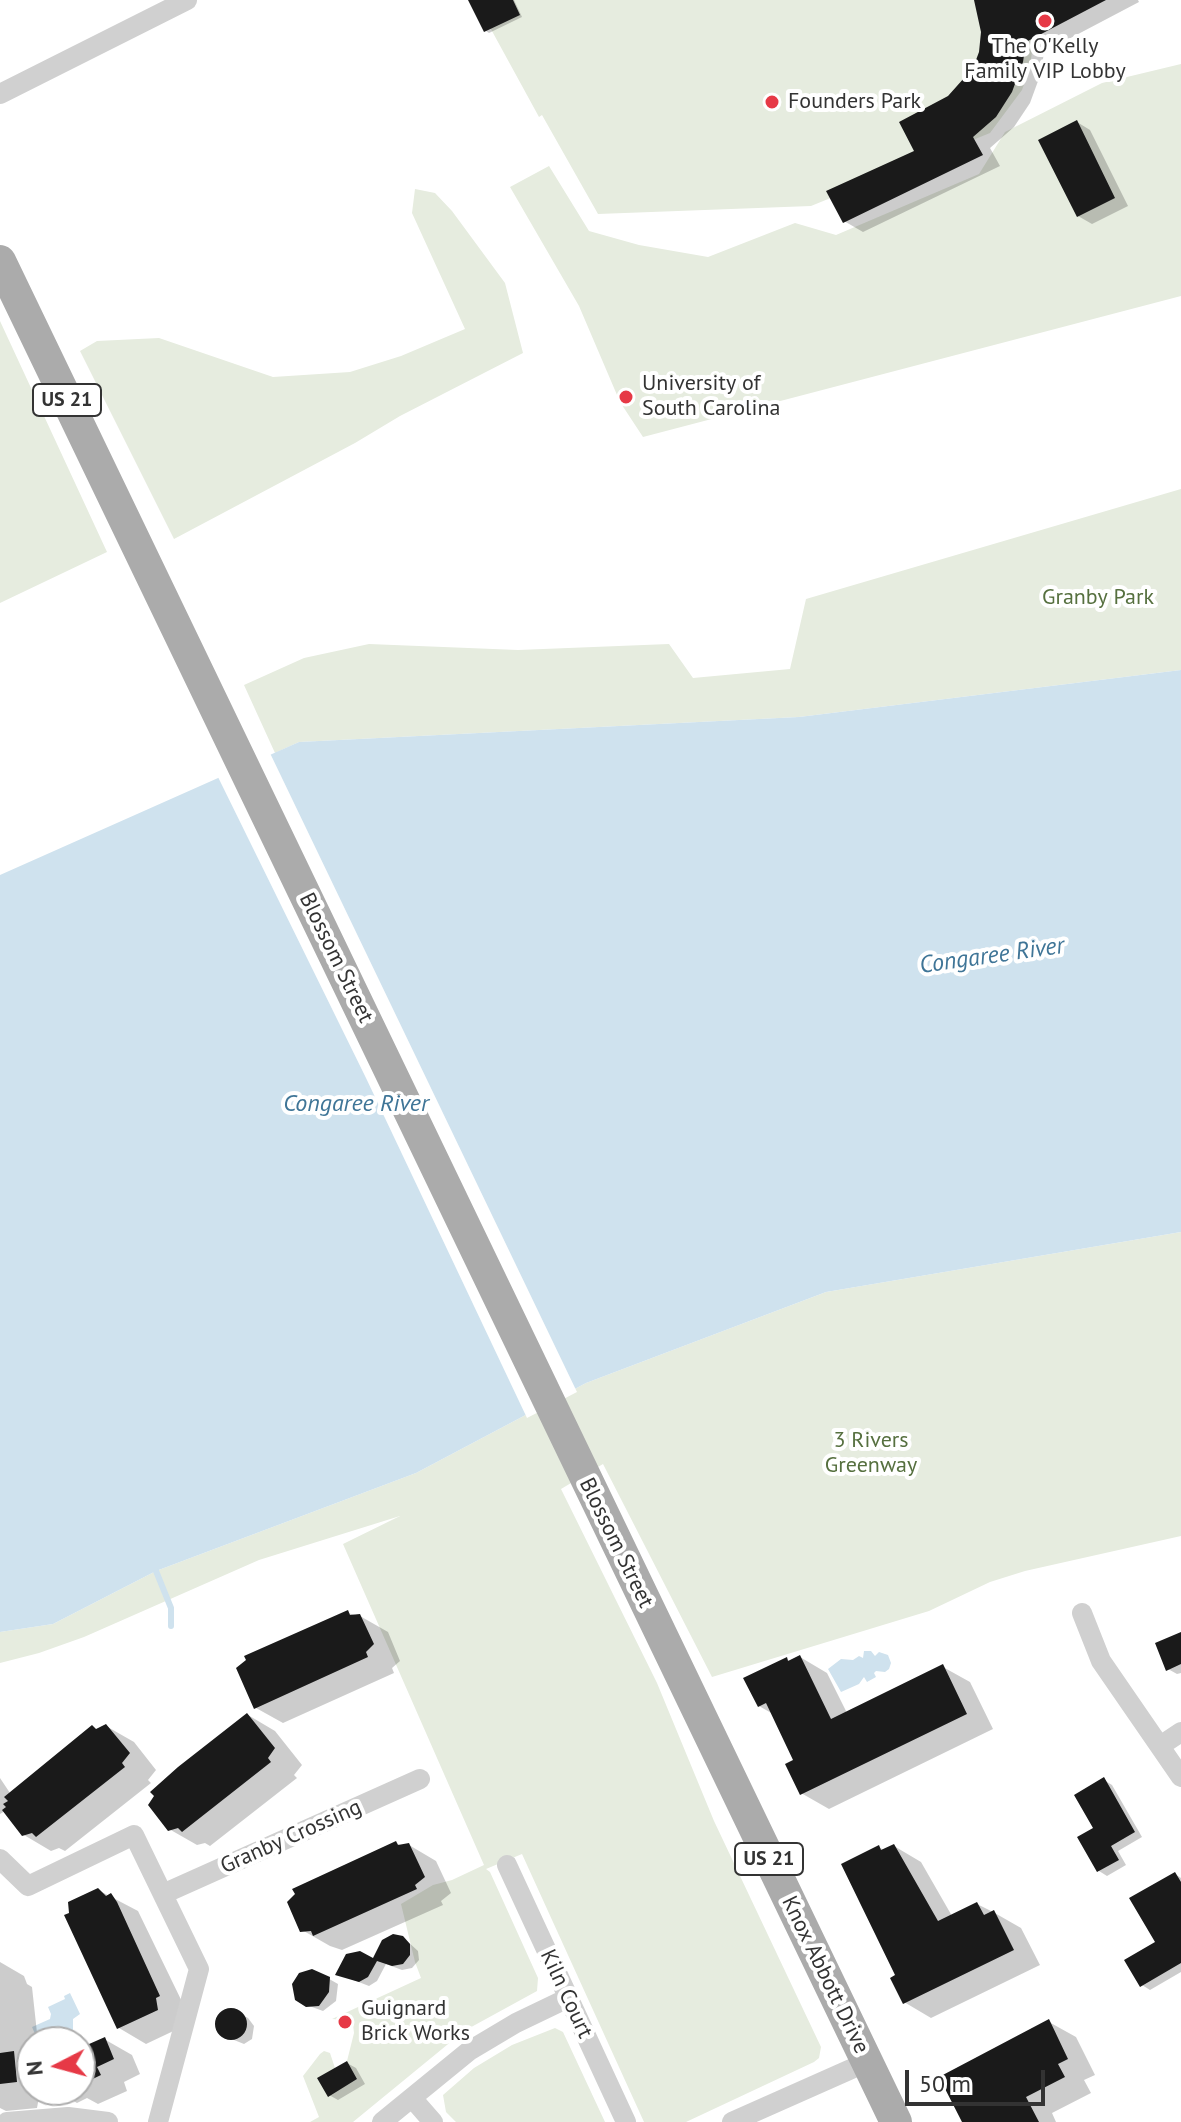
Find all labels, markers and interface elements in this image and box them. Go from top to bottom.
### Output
marker: The O'Kelly Family VIP Lobby [1036,12,1054,30]
place label: The O'Kelly Family VIP Lobby [964,34,1126,86]
place label: Founders Park [788,89,921,115]
marker: Founders Park [763,93,781,111]
place label: University of South Carolina [642,371,780,422]
road number: US 21 [33,384,101,416]
marker: University of South Carolina [617,388,635,406]
park label: Granby Park [1042,585,1154,611]
street label: Blossom Street [293,889,379,1027]
water label: Congaree River [918,932,1066,980]
water label: Congaree River [283,1090,429,1118]
park label: 3 Rivers Greenway [825,1428,917,1480]
street label: Blossom Street [573,1474,659,1612]
street label: Granby Crossing [216,1794,366,1880]
road number: US 21 [735,1843,803,1875]
street label: Knox Abbott Drive [775,1892,875,2058]
street label: Kiln Court [534,1946,598,2042]
place label: Guignard Brick Works [361,1996,470,2048]
marker: Guignard Brick Works [336,2013,354,2031]
north arrow [16,2026,96,2106]
scale bar [909,2054,1049,2104]
text: N [19,2060,49,2077]
text: 50 m [919,2068,971,2099]

